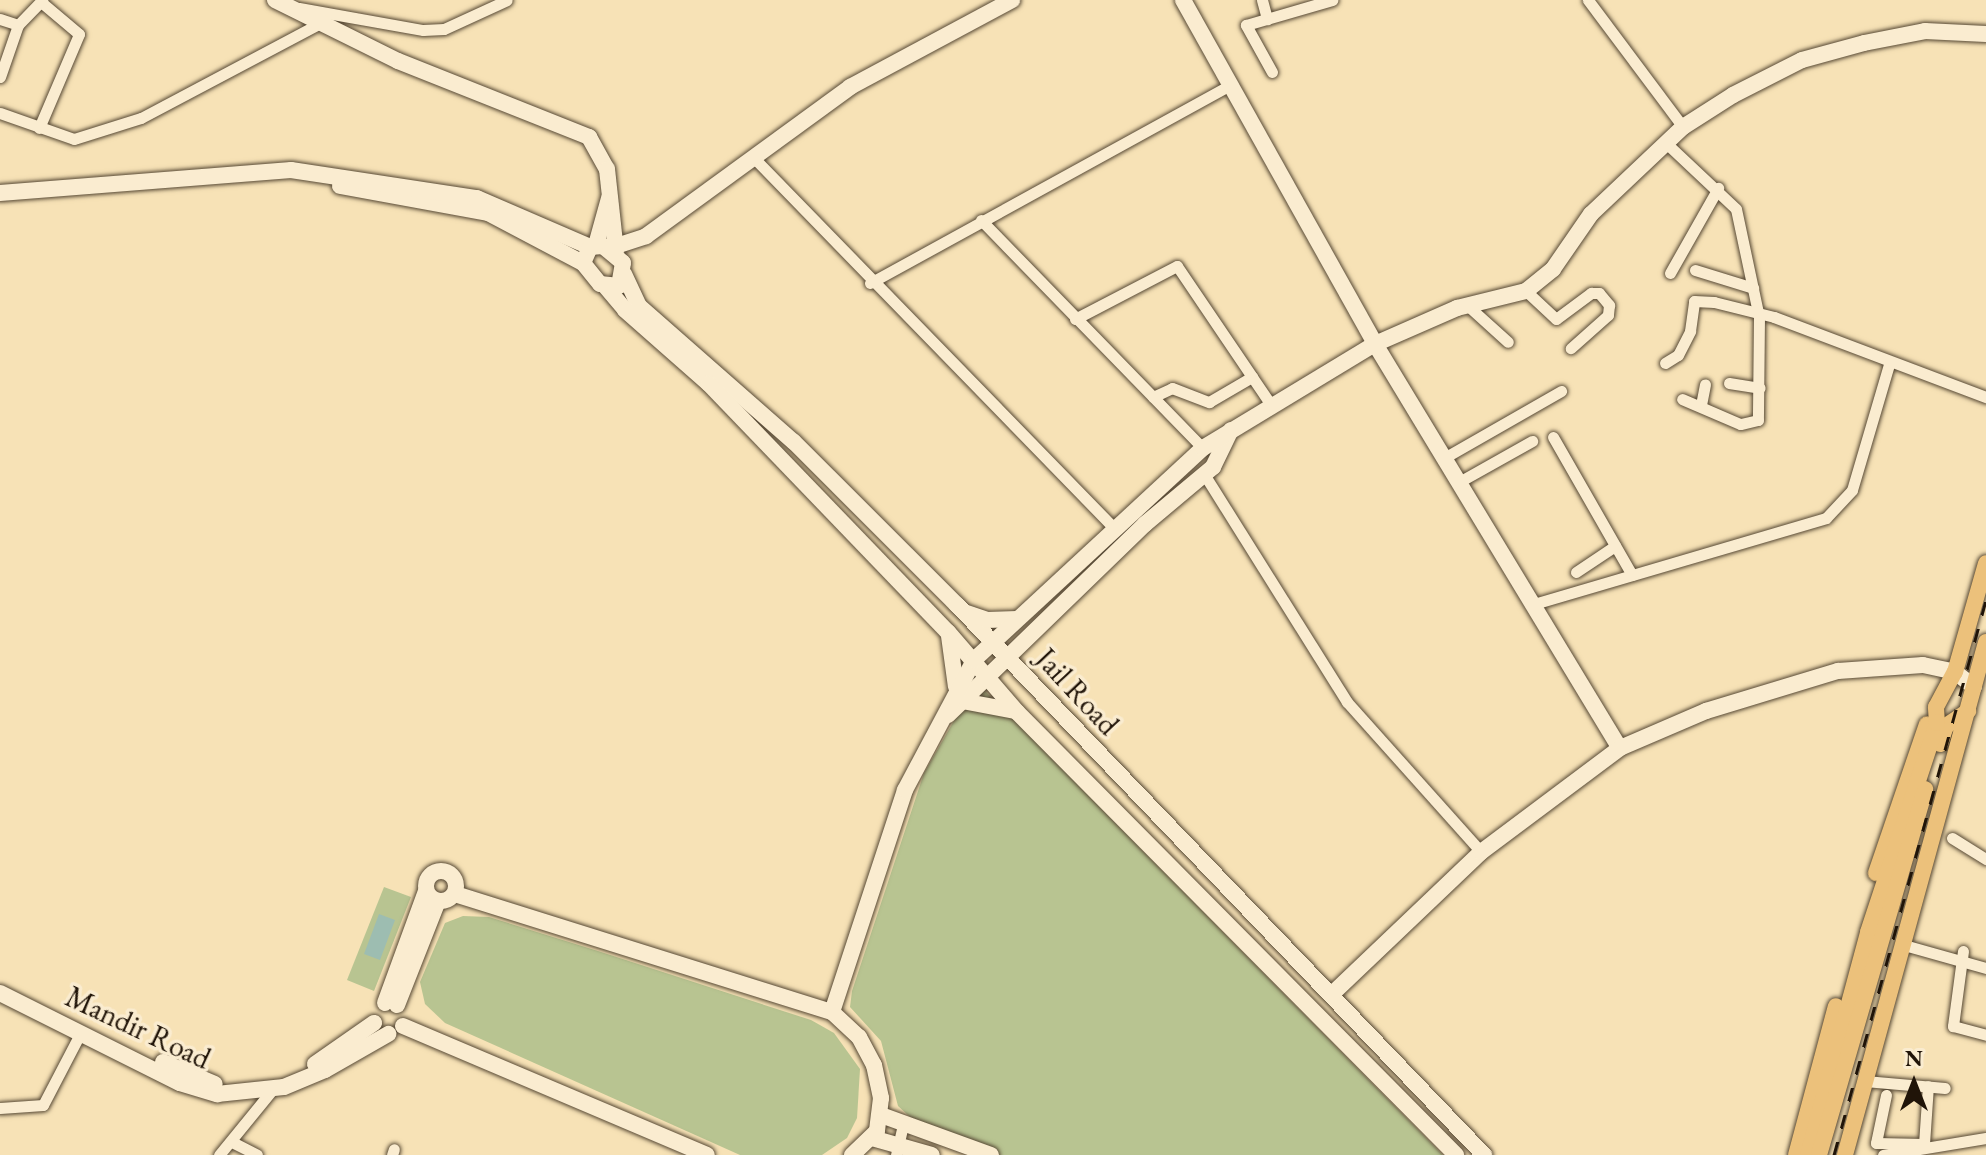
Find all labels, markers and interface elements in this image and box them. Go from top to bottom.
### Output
street label: Jail Road [1028,641,1126,743]
street label: Mandir Road [60,979,216,1077]
north arrow [1874,1043,1954,1123]
text: N [1905,1044,1923,1073]

